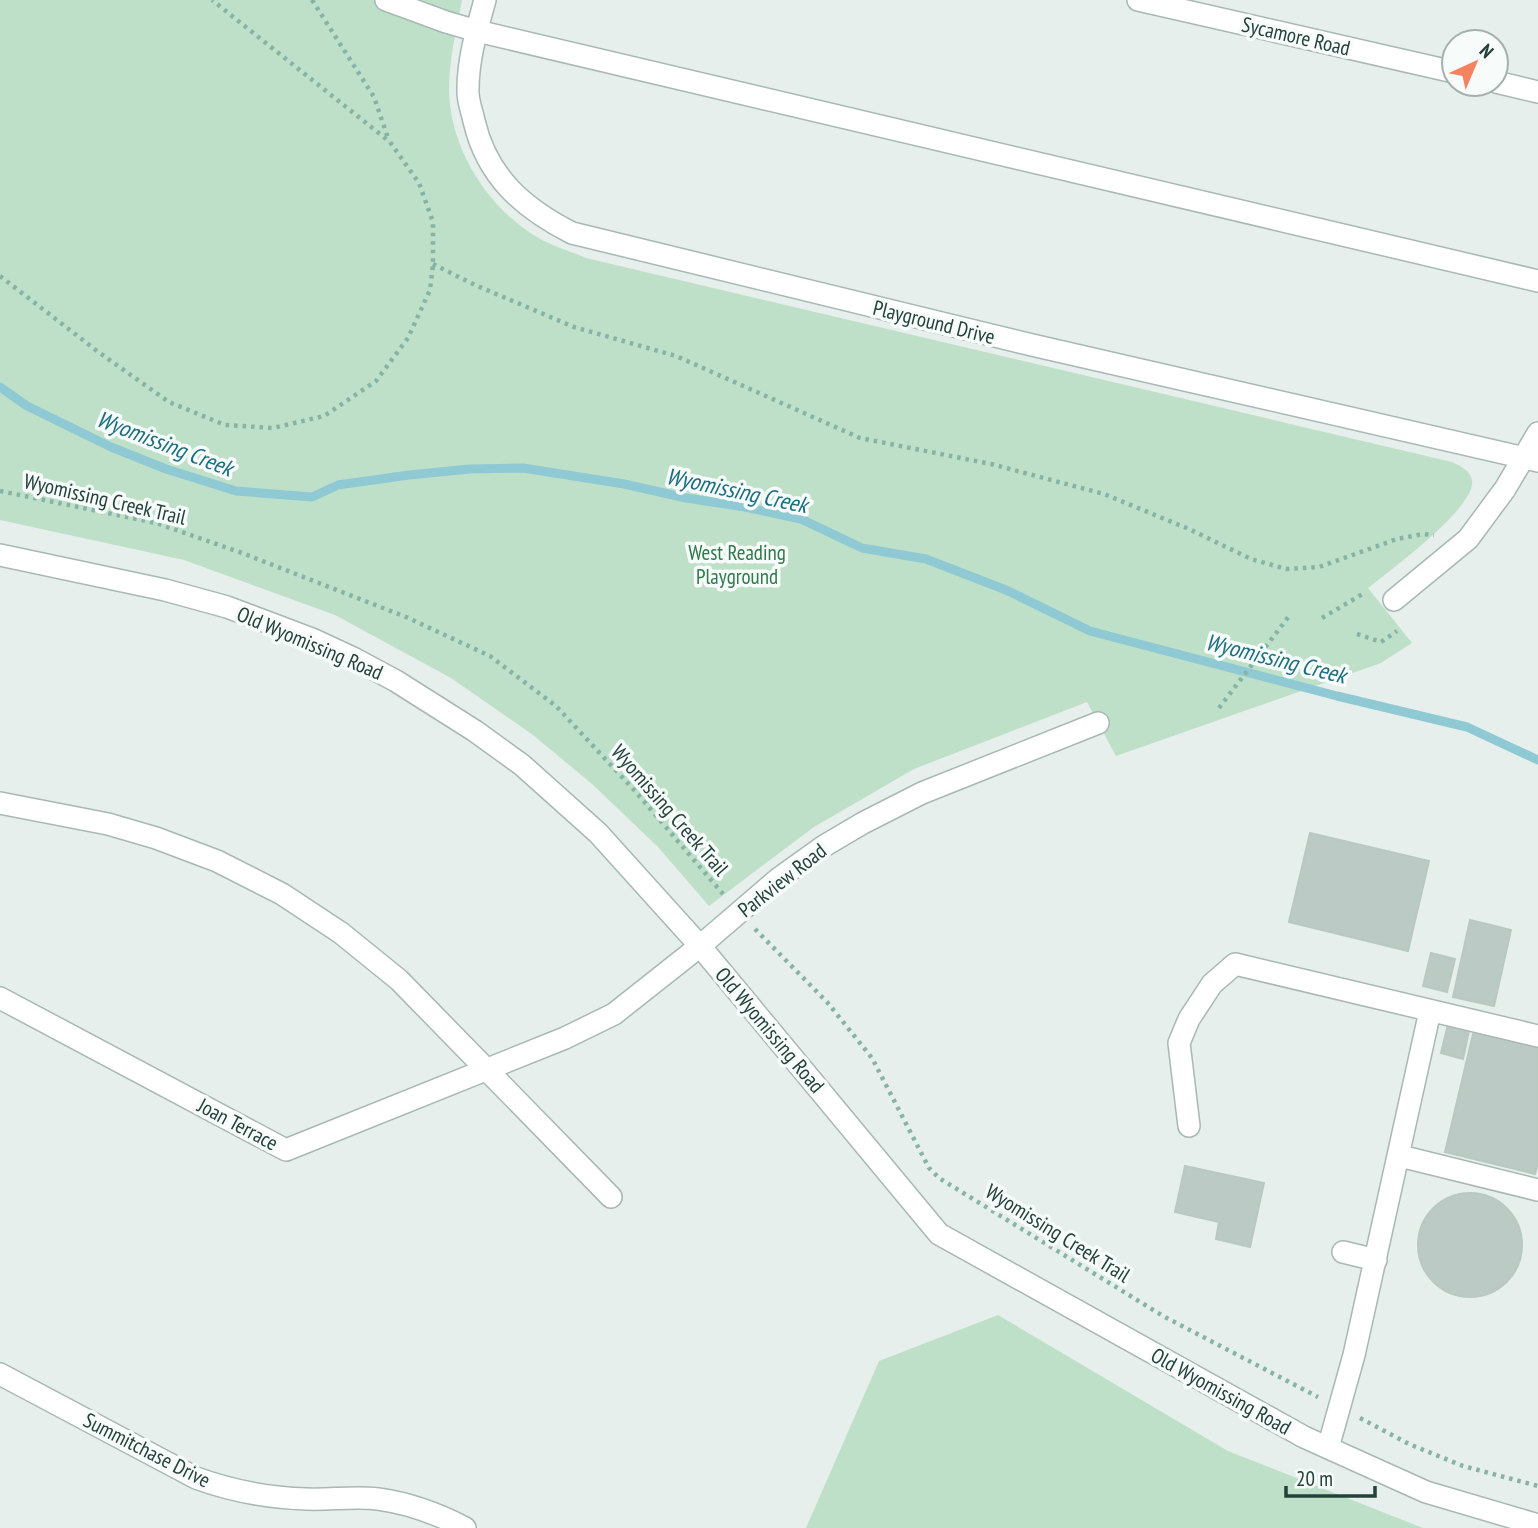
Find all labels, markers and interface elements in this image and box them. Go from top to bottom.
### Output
street label: Sycamore Road [1239,10,1353,62]
north arrow [1440,28,1510,98]
text: N [1475,39,1499,63]
street label: Playground Drive [870,294,998,350]
water label: Wyomissing Creek [93,404,240,483]
water label: Wyomissing Creek [664,461,813,520]
street label: Wyomissing Creek Trail [21,467,189,531]
park label: West Reading Playground [688,539,786,590]
street label: Old Wyomissing Road [233,600,387,686]
water label: Wyomissing Creek [1203,627,1352,690]
street label: Wyomissing Creek Trail [605,739,735,881]
street label: Parkview Road [732,837,832,923]
street label: Old Wyomissing Road [710,962,830,1098]
street label: Joan Terrace [192,1091,283,1156]
street label: Wyomissing Creek Trail [981,1178,1135,1288]
street label: Old Wyomissing Road [1146,1341,1296,1441]
street label: Summitchase Drive [79,1406,215,1494]
scale bar [1286,1454,1375,1498]
text: 20 m [1296,1465,1333,1492]

